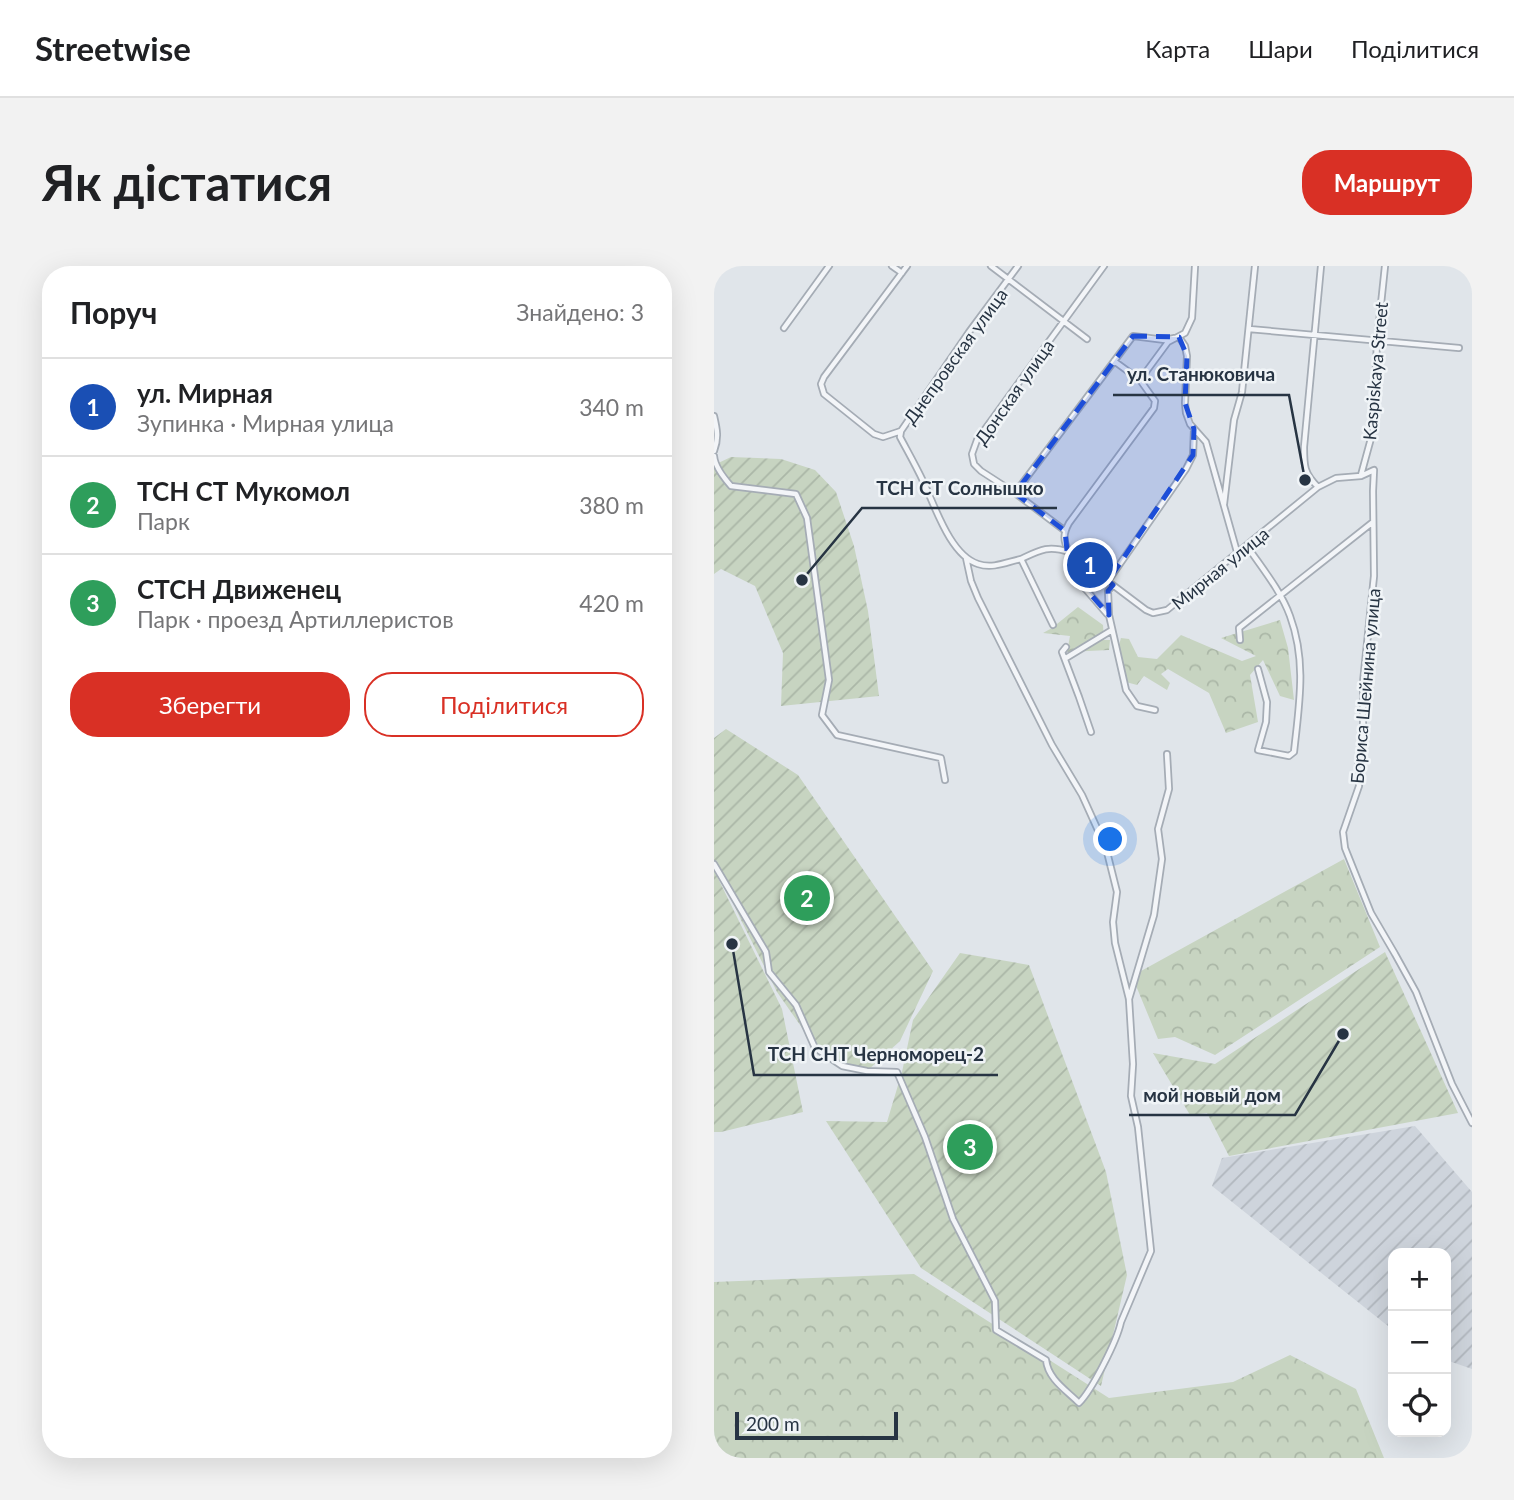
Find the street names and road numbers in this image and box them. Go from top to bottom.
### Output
street label: Днепровская улица [898,284,1012,428]
street label: Kaspiskaya Street [1358,300,1392,441]
street label: Донская улица [970,335,1058,449]
street label: Мирная улица [1167,522,1273,614]
street label: Бориса Шейнина улица [1345,587,1385,785]

